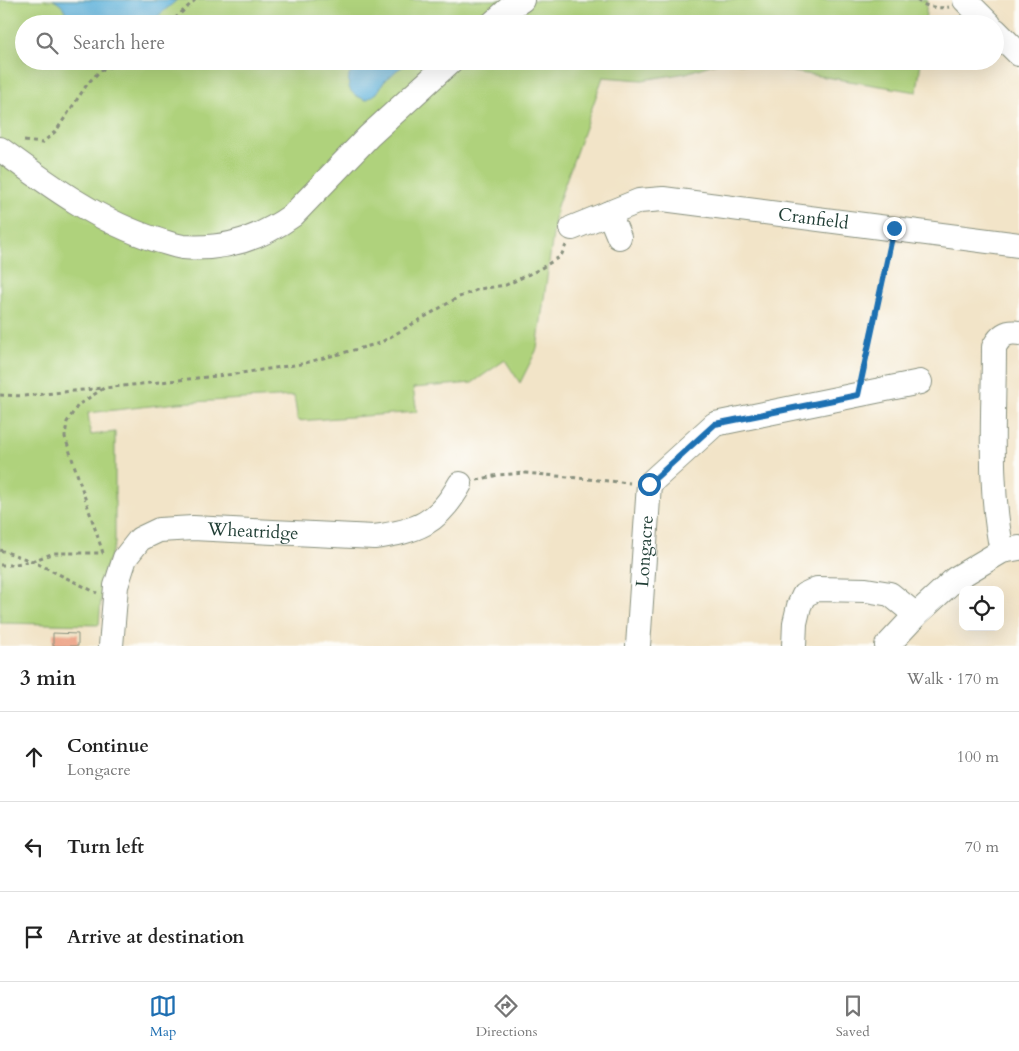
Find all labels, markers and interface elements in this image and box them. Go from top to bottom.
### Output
search box [15,15,1004,70]
icon: search [33,29,61,57]
text: Search here [73,30,165,56]
street label: Cranfield [777,201,851,235]
route end [883,217,906,240]
route start [638,473,661,496]
street label: Longacre [630,515,659,588]
street label: Wheatridge [206,516,299,546]
map controls [959,586,1004,631]
button: locate [959,586,1004,631]
text: 3 min [20,664,76,693]
text: Walk · 170 m [907,668,999,690]
text: Continue [67,733,149,759]
icon: ahead [20,743,48,771]
text: 100 m [957,746,999,768]
text: Longacre [67,759,131,781]
icon: left [20,833,48,861]
text: Turn left [67,834,144,860]
text: 70 m [965,836,999,858]
icon: arrive [20,923,48,951]
text: Arrive at destination [67,924,244,950]
tab: Map [149,992,177,1041]
tab: Directions [476,992,537,1041]
tab: Saved [836,992,870,1041]

